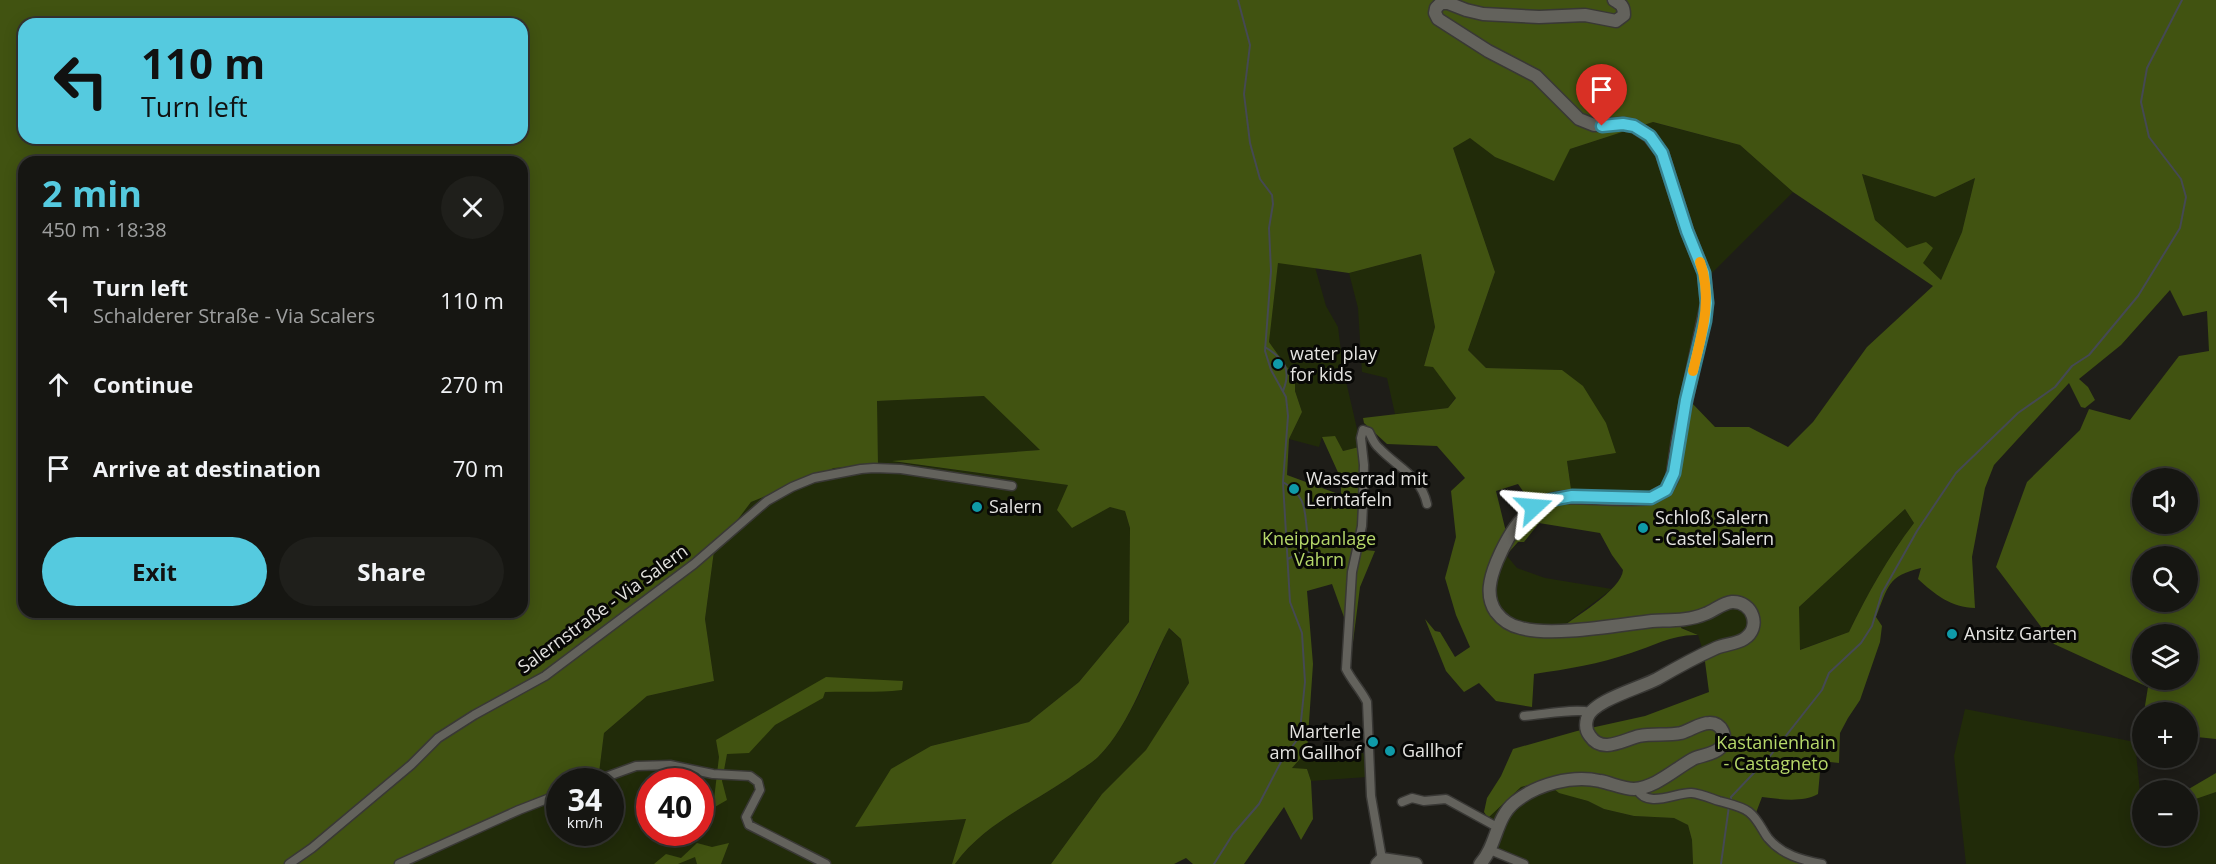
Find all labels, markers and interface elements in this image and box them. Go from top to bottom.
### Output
text: 110 m [141,34,265,91]
icon: left [42,42,120,120]
pin [1576,64,1627,126]
icon: arrive [1585,73,1618,106]
text: Turn left [141,88,248,125]
text: 2 min [42,169,142,218]
button: close [441,176,504,239]
text: 450 m · 18:38 [42,216,167,243]
text: Turn left [93,272,188,302]
icon: left [42,284,75,317]
text: 110 m [440,285,504,315]
text: Schalderer Straße - Via Scalers [93,302,375,329]
place label: water play for kids [1290,341,1378,386]
marker: water play for kids [1271,357,1285,371]
icon: ahead [42,368,75,401]
text: Continue [93,369,193,399]
text: 270 m [440,369,504,399]
icon: arrive [42,452,75,485]
text: Arrive at destination [93,453,321,483]
text: 70 m [453,453,504,483]
place label: Wasserrad mit Lerntafeln [1306,466,1428,511]
map controls [2132,468,2198,846]
button: sound [2132,468,2198,534]
position arrow [1502,475,1566,539]
marker: Wasserrad mit Lerntafeln [1287,482,1301,496]
place label: Salern [989,494,1042,518]
marker: Salern [970,500,984,514]
place label: Schloß Salern - Castel Salern [1655,505,1774,550]
marker: Schloß Salern - Castel Salern [1636,521,1650,535]
park label: Kneippanlage Vahrn [1262,526,1376,571]
button: Exit [42,537,267,606]
button: Share [279,537,504,606]
street label: Salernstraße - Via Salern [513,538,692,678]
button: search [2132,546,2198,612]
place label: Ansitz Garten [1964,621,2077,645]
button: layers [2132,624,2198,690]
marker: Ansitz Garten [1945,627,1959,641]
button: + [2132,702,2198,768]
place label: Marterle am Gallhof [1270,719,1362,764]
park label: Kastanienhain - Castagneto [1716,730,1836,775]
marker: Marterle am Gallhof [1366,735,1380,749]
place label: Gallhof [1402,738,1463,762]
marker: Gallhof [1383,744,1397,758]
speed limit sign: 40 [636,768,714,846]
text: 34 [568,779,602,820]
button: − [2132,780,2198,846]
text: km/h [567,812,603,832]

